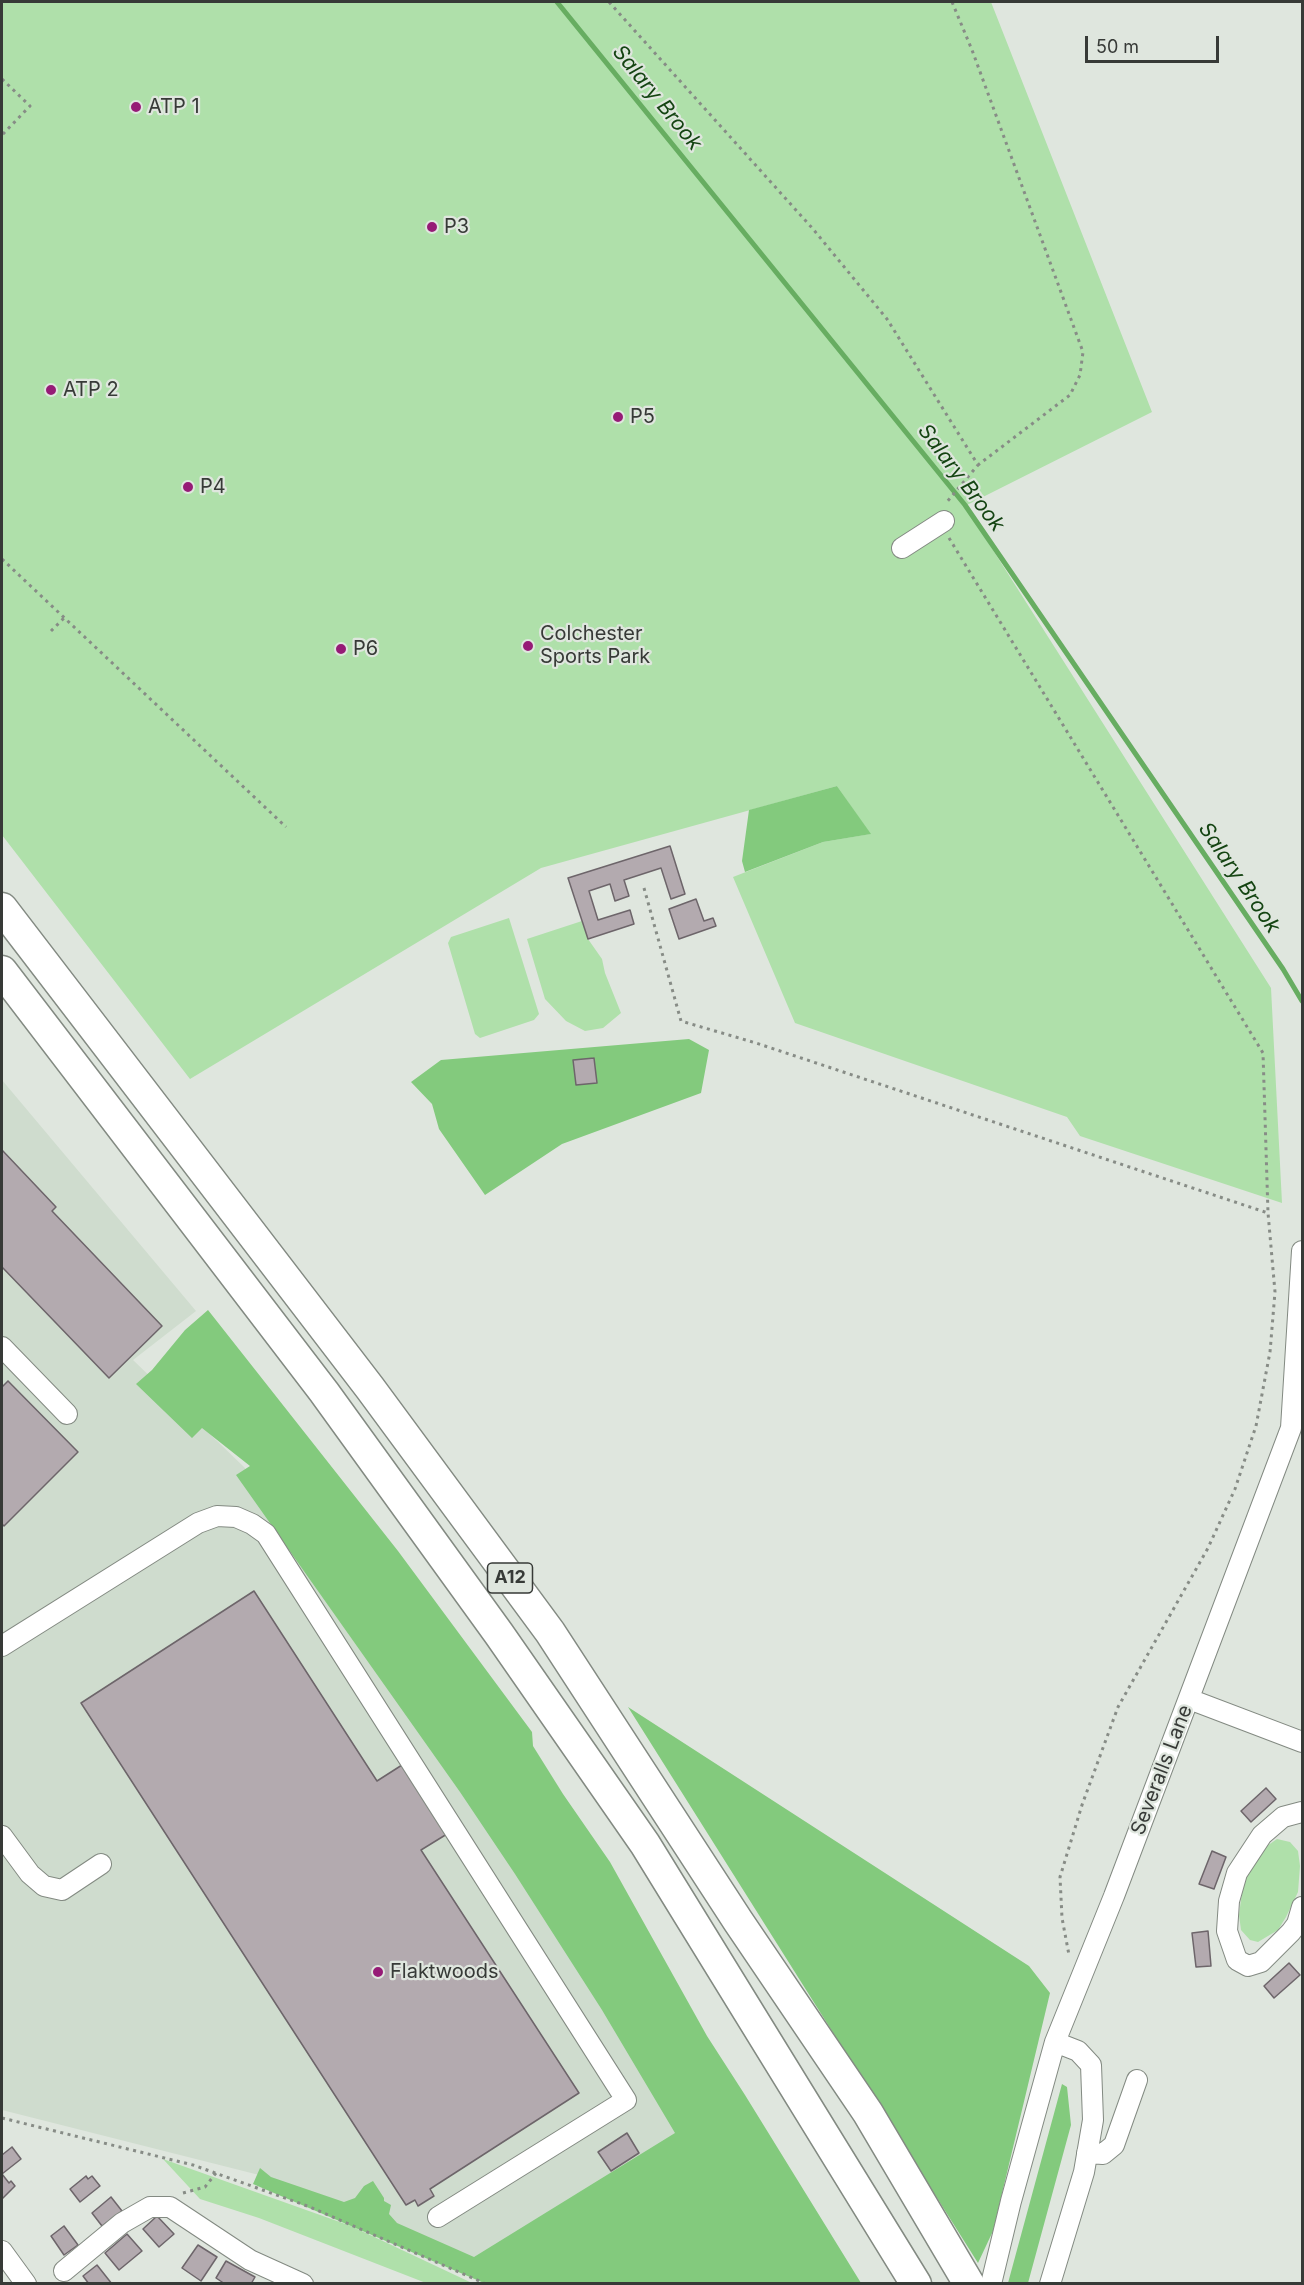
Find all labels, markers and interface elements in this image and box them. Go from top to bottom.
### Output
scale bar [1088,24,1222,62]
text: 50 m [1096,36,1139,57]
water label: Salary Brook [607,40,707,156]
place label: ATP 1 [148,95,200,119]
marker: ATP 1 [129,100,143,114]
place label: P3 [444,215,469,239]
marker: P3 [425,220,439,234]
place label: ATP 2 [63,378,119,402]
marker: ATP 2 [44,383,58,397]
place label: P5 [630,405,655,429]
marker: P5 [611,410,625,424]
water label: Salary Brook [912,419,1010,537]
place label: P4 [200,475,226,499]
marker: P4 [181,480,195,494]
place label: Colchester Sports Park [540,622,650,669]
place label: P6 [353,637,378,661]
marker: Colchester Sports Park [521,639,535,653]
marker: P6 [334,642,348,656]
water label: Salary Brook [1193,818,1285,938]
road number: A12 [488,1563,532,1593]
street label: Severalls Lane [1126,1702,1198,1838]
place label: Flaktwoods [390,1960,498,1984]
marker: Flaktwoods [371,1965,385,1979]

